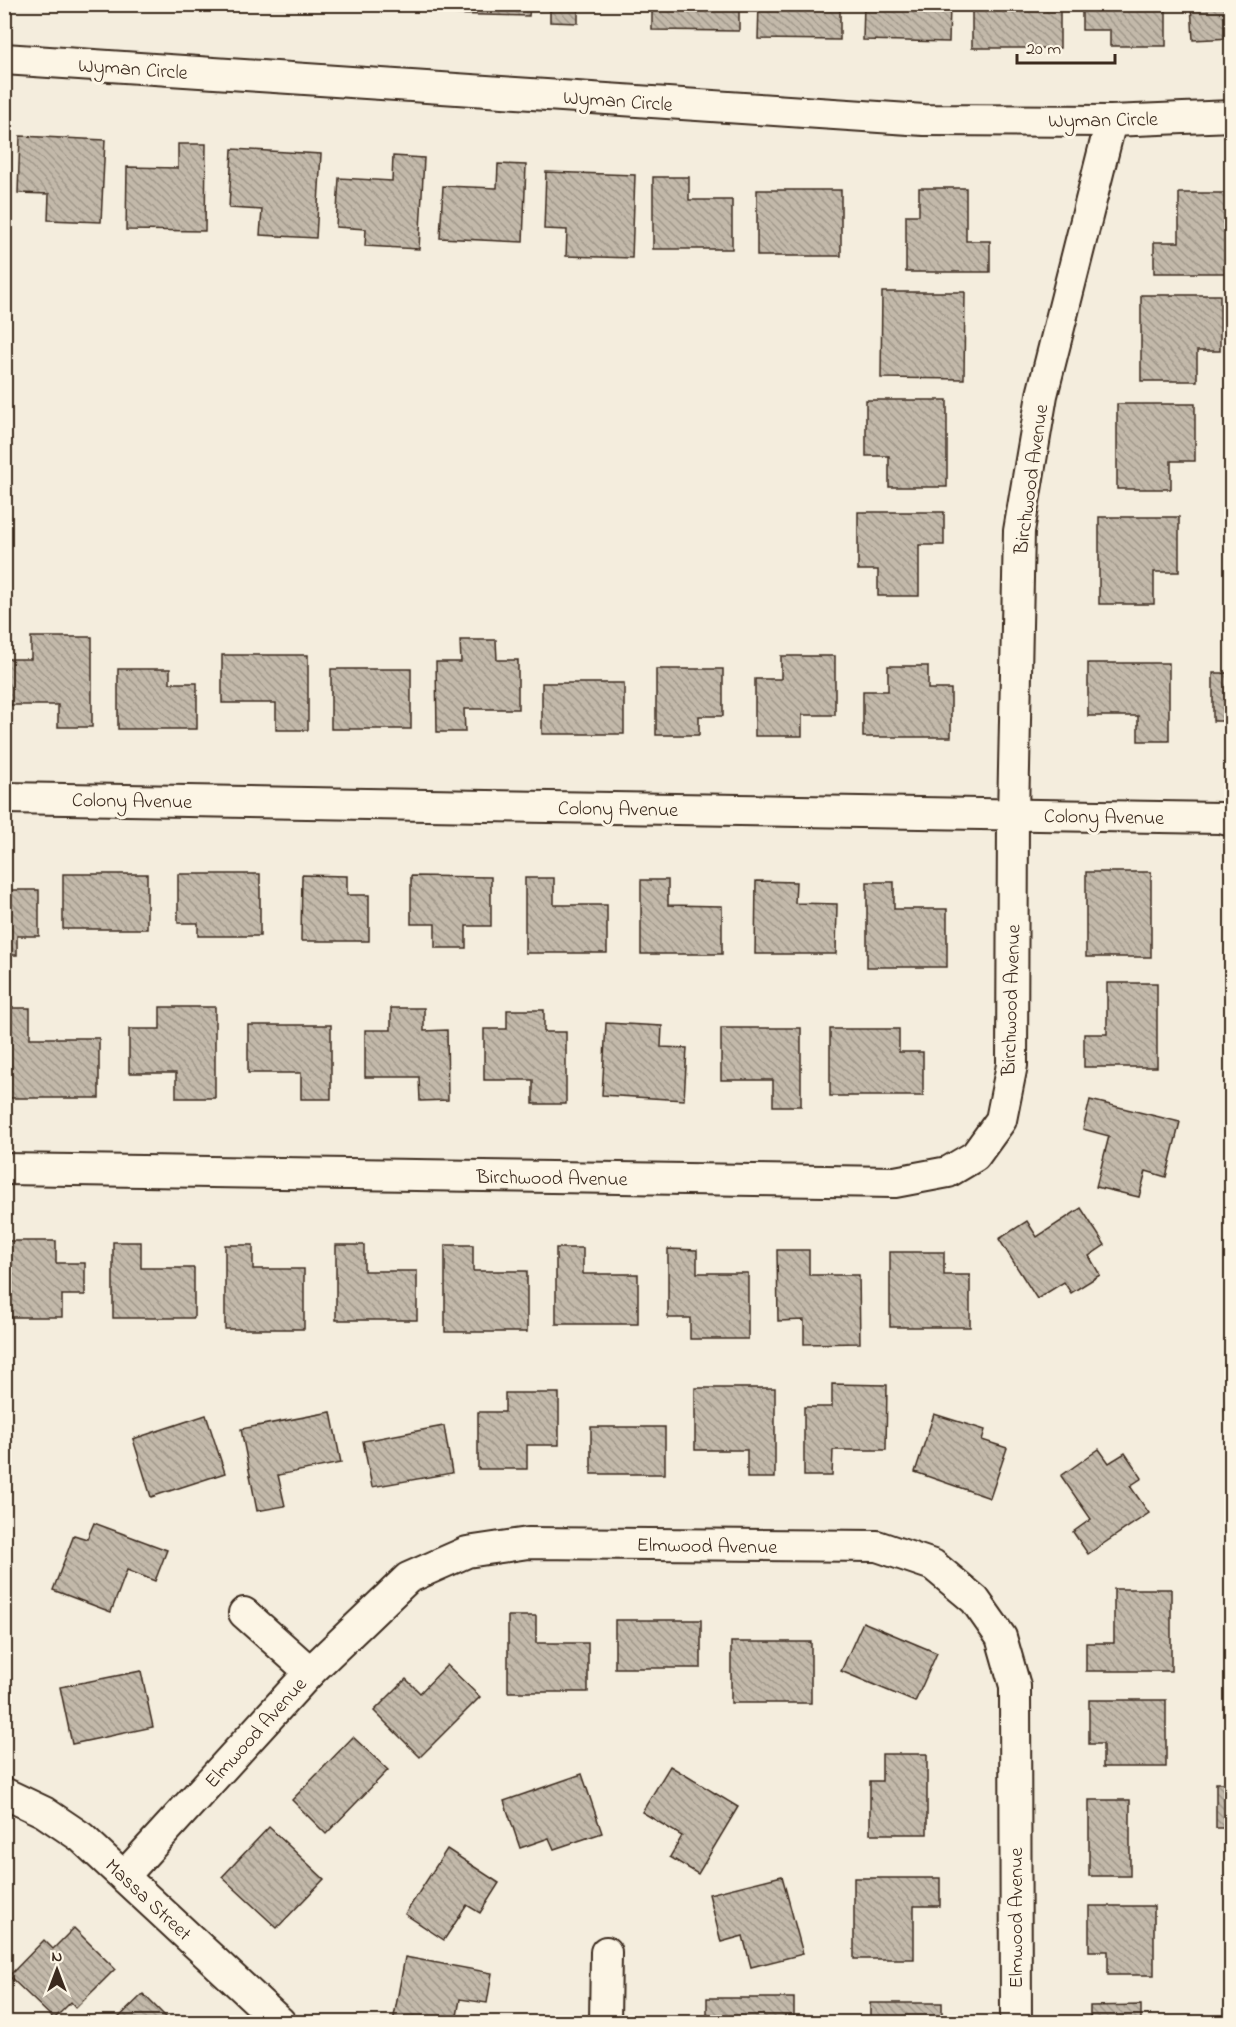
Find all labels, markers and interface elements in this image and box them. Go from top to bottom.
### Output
scale bar [1017,27,1114,65]
text: 20 m [1026,37,1061,63]
street label: Wyman Circle [77,52,189,89]
street label: Wyman Circle [562,84,674,121]
street label: Wyman Circle [1048,106,1158,137]
street label: Birchwood Avenue [1007,402,1057,557]
street label: Colony Avenue [72,787,192,818]
street label: Colony Avenue [558,795,678,826]
street label: Colony Avenue [1044,803,1164,834]
street label: Birchwood Avenue [995,924,1030,1077]
street label: Birchwood Avenue [475,1164,628,1195]
street label: Elmwood Avenue [636,1532,778,1563]
street label: Elmwood Avenue [199,1672,315,1796]
street label: Elmwood Avenue [1003,1848,1032,1988]
street label: Massa Street [97,1853,197,1949]
north arrow [27,1940,87,2000]
text: N [52,1945,63,1969]

